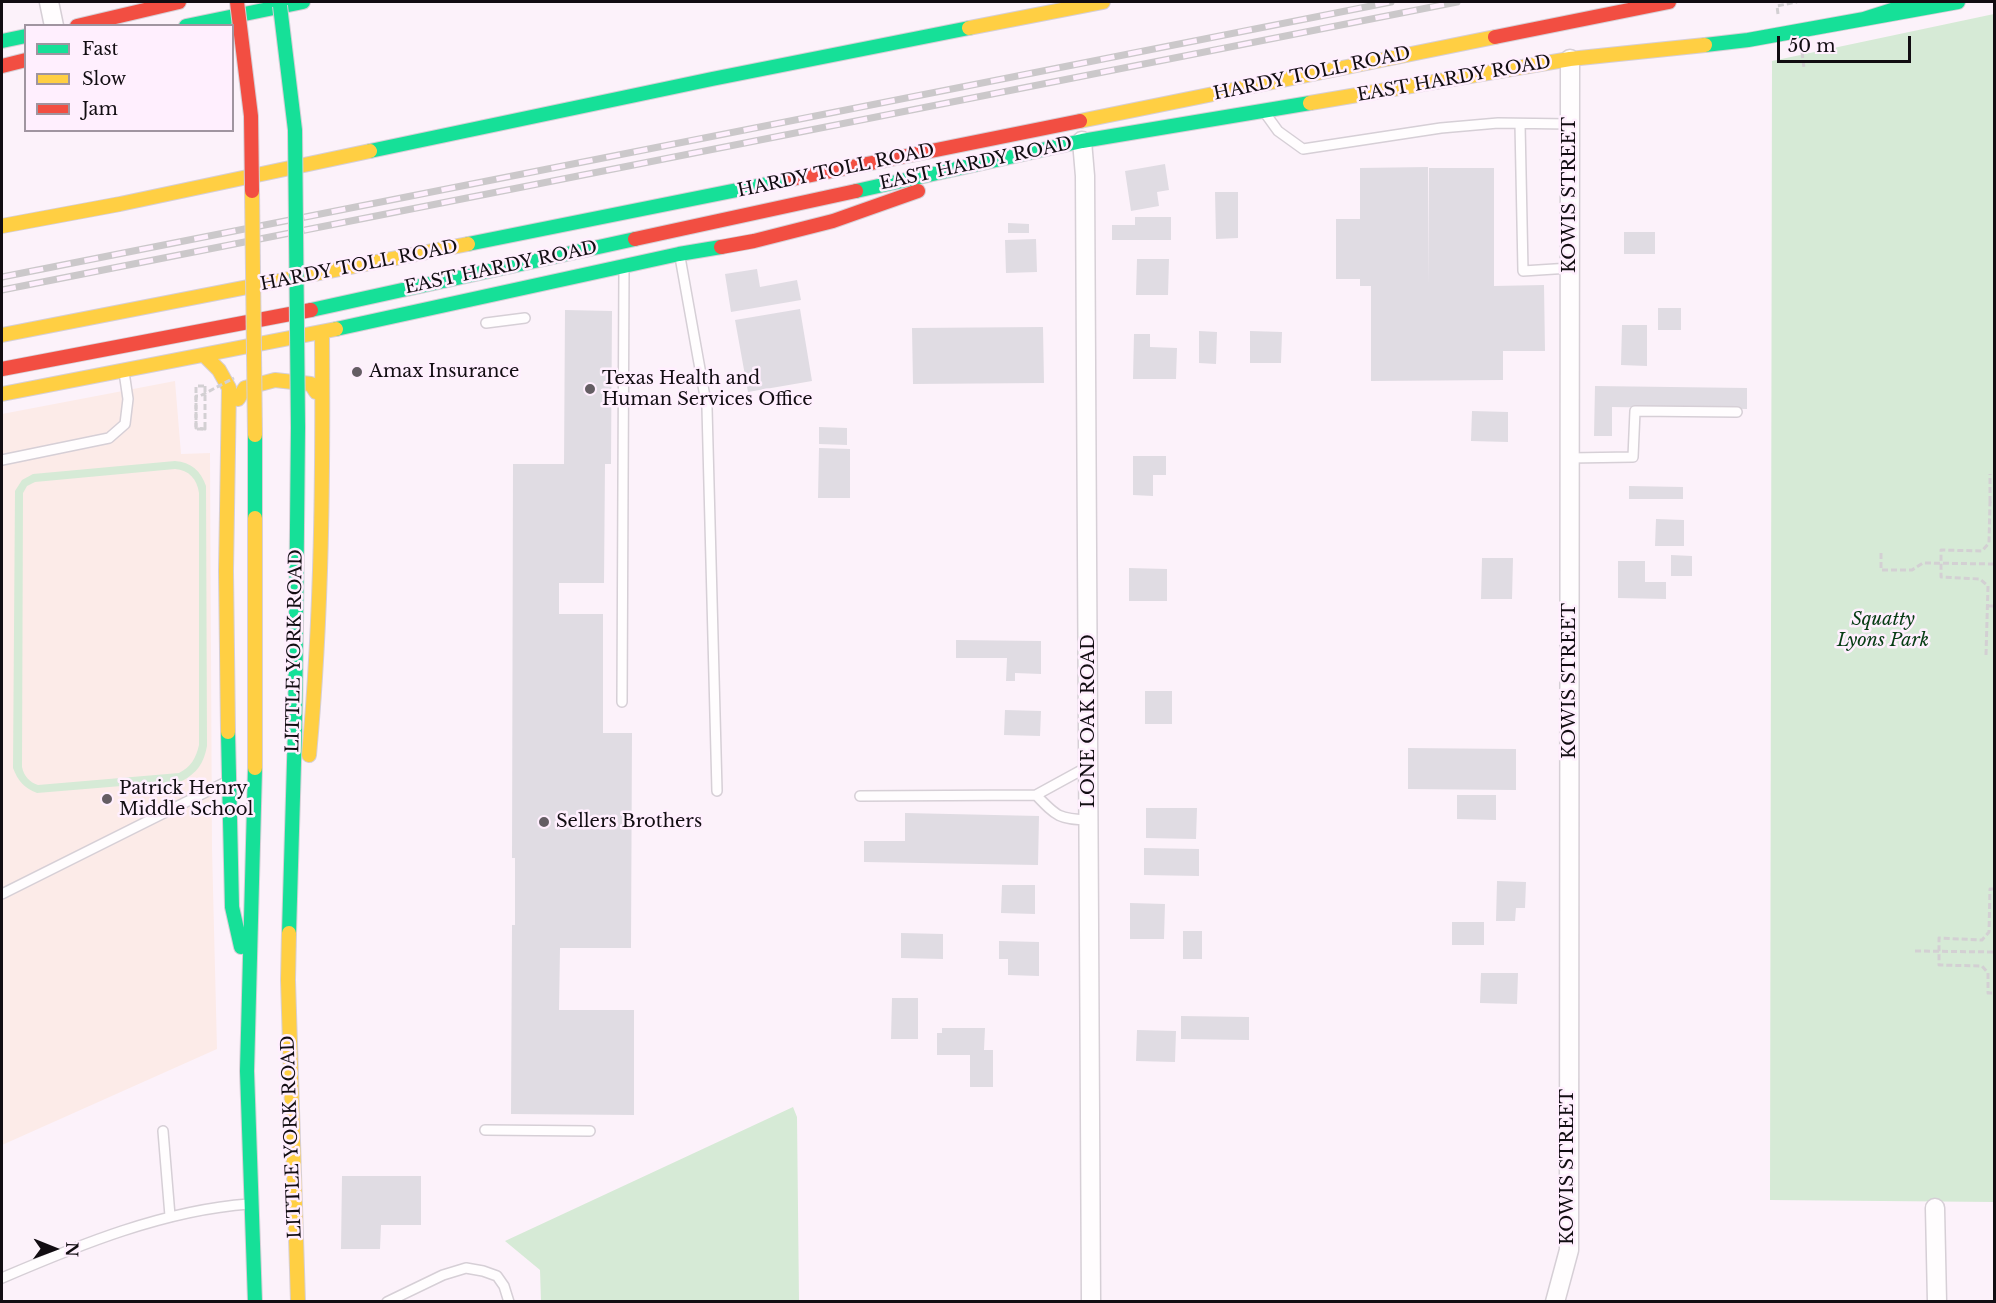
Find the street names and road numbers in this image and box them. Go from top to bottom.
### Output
street label: HARDY TOLL ROAD [1212,43,1412,105]
street label: EAST HARDY ROAD [1355,51,1553,107]
street label: KOWIS STREET [1559,117,1581,273]
street label: EAST HARDY ROAD [878,133,1074,195]
street label: HARDY TOLL ROAD [736,140,936,202]
street label: HARDY TOLL ROAD [258,236,460,296]
street label: EAST HARDY ROAD [403,237,599,299]
street label: LITTLE YORK ROAD [282,549,308,753]
street label: KOWIS STREET [1559,603,1581,759]
street label: LONE OAK ROAD [1078,634,1100,808]
street label: LITTLE YORK ROAD [278,1035,306,1239]
street label: KOWIS STREET [1557,1089,1579,1245]

